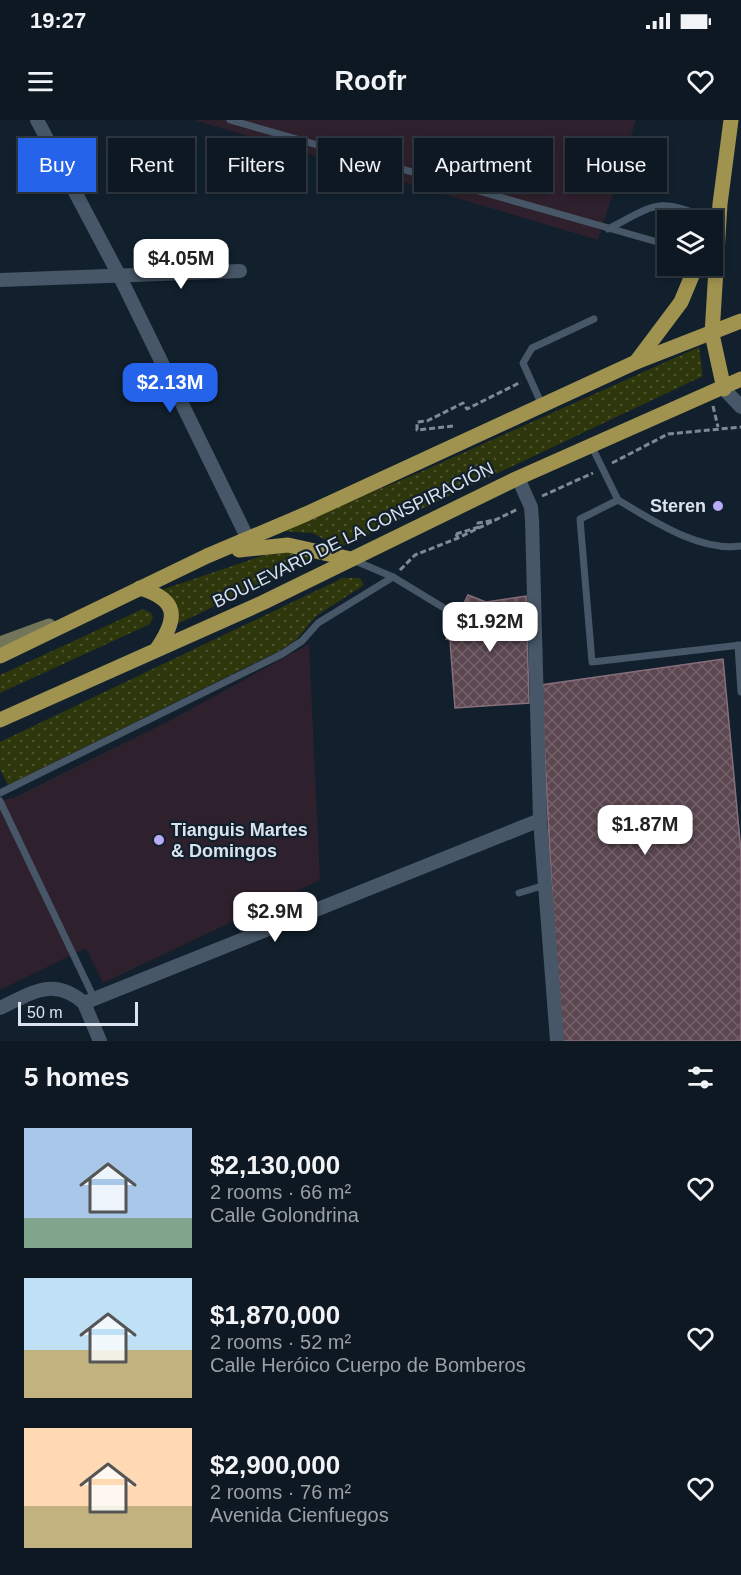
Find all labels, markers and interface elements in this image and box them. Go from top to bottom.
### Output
text: 19:27 [30,8,86,33]
icon: menu [24,65,57,98]
icon: heart [684,65,717,98]
text: Roofr [335,66,406,96]
chip: Buy [18,138,96,192]
chip: Rent [108,138,195,192]
chip: Filters [207,138,306,192]
chip: New [318,138,402,192]
chip: Apartment [414,138,553,192]
chip: House [565,138,667,192]
map controls [657,210,723,276]
button: layers [657,210,723,276]
pin: $4.05M [132,239,230,290]
text: $4.05M [148,247,214,269]
pin: $2.13M [121,363,219,414]
text: $2.13M [137,371,203,393]
street label: BOULEVARD DE LA CONSPIRACIÓN [209,457,497,612]
place label: Steren [650,496,706,516]
marker: Steren [711,499,725,513]
pin: $1.92M [441,602,539,653]
text: $1.92M [457,610,523,632]
pin: $1.87M [596,805,694,856]
text: $1.87M [612,813,678,835]
place label: Tianguis Martes & Domingos [171,820,308,861]
marker: Tianguis Martes & Domingos [152,833,166,847]
pin: $2.9M [233,892,317,943]
text: $2.9M [247,900,303,922]
scale bar [18,999,138,1026]
text: 50 m [27,1004,63,1021]
icon: filters [684,1061,717,1094]
text: 5 homes [24,1062,130,1092]
text: $2,130,000 [210,1150,340,1180]
icon: home [72,1152,144,1224]
icon: heart [684,1172,717,1205]
text: 2 rooms · 66 m² [210,1181,351,1203]
text: Calle Golondrina [210,1204,359,1226]
text: $1,870,000 [210,1300,340,1330]
icon: home [72,1302,144,1374]
icon: heart [684,1322,717,1355]
text: 2 rooms · 52 m² [210,1331,351,1353]
text: Calle Heróico Cuerpo de Bomberos [210,1354,526,1376]
text: $2,900,000 [210,1450,340,1480]
icon: home [72,1452,144,1524]
icon: heart [684,1472,717,1505]
text: 2 rooms · 76 m² [210,1481,351,1503]
text: Avenida Cienfuegos [210,1504,389,1526]

